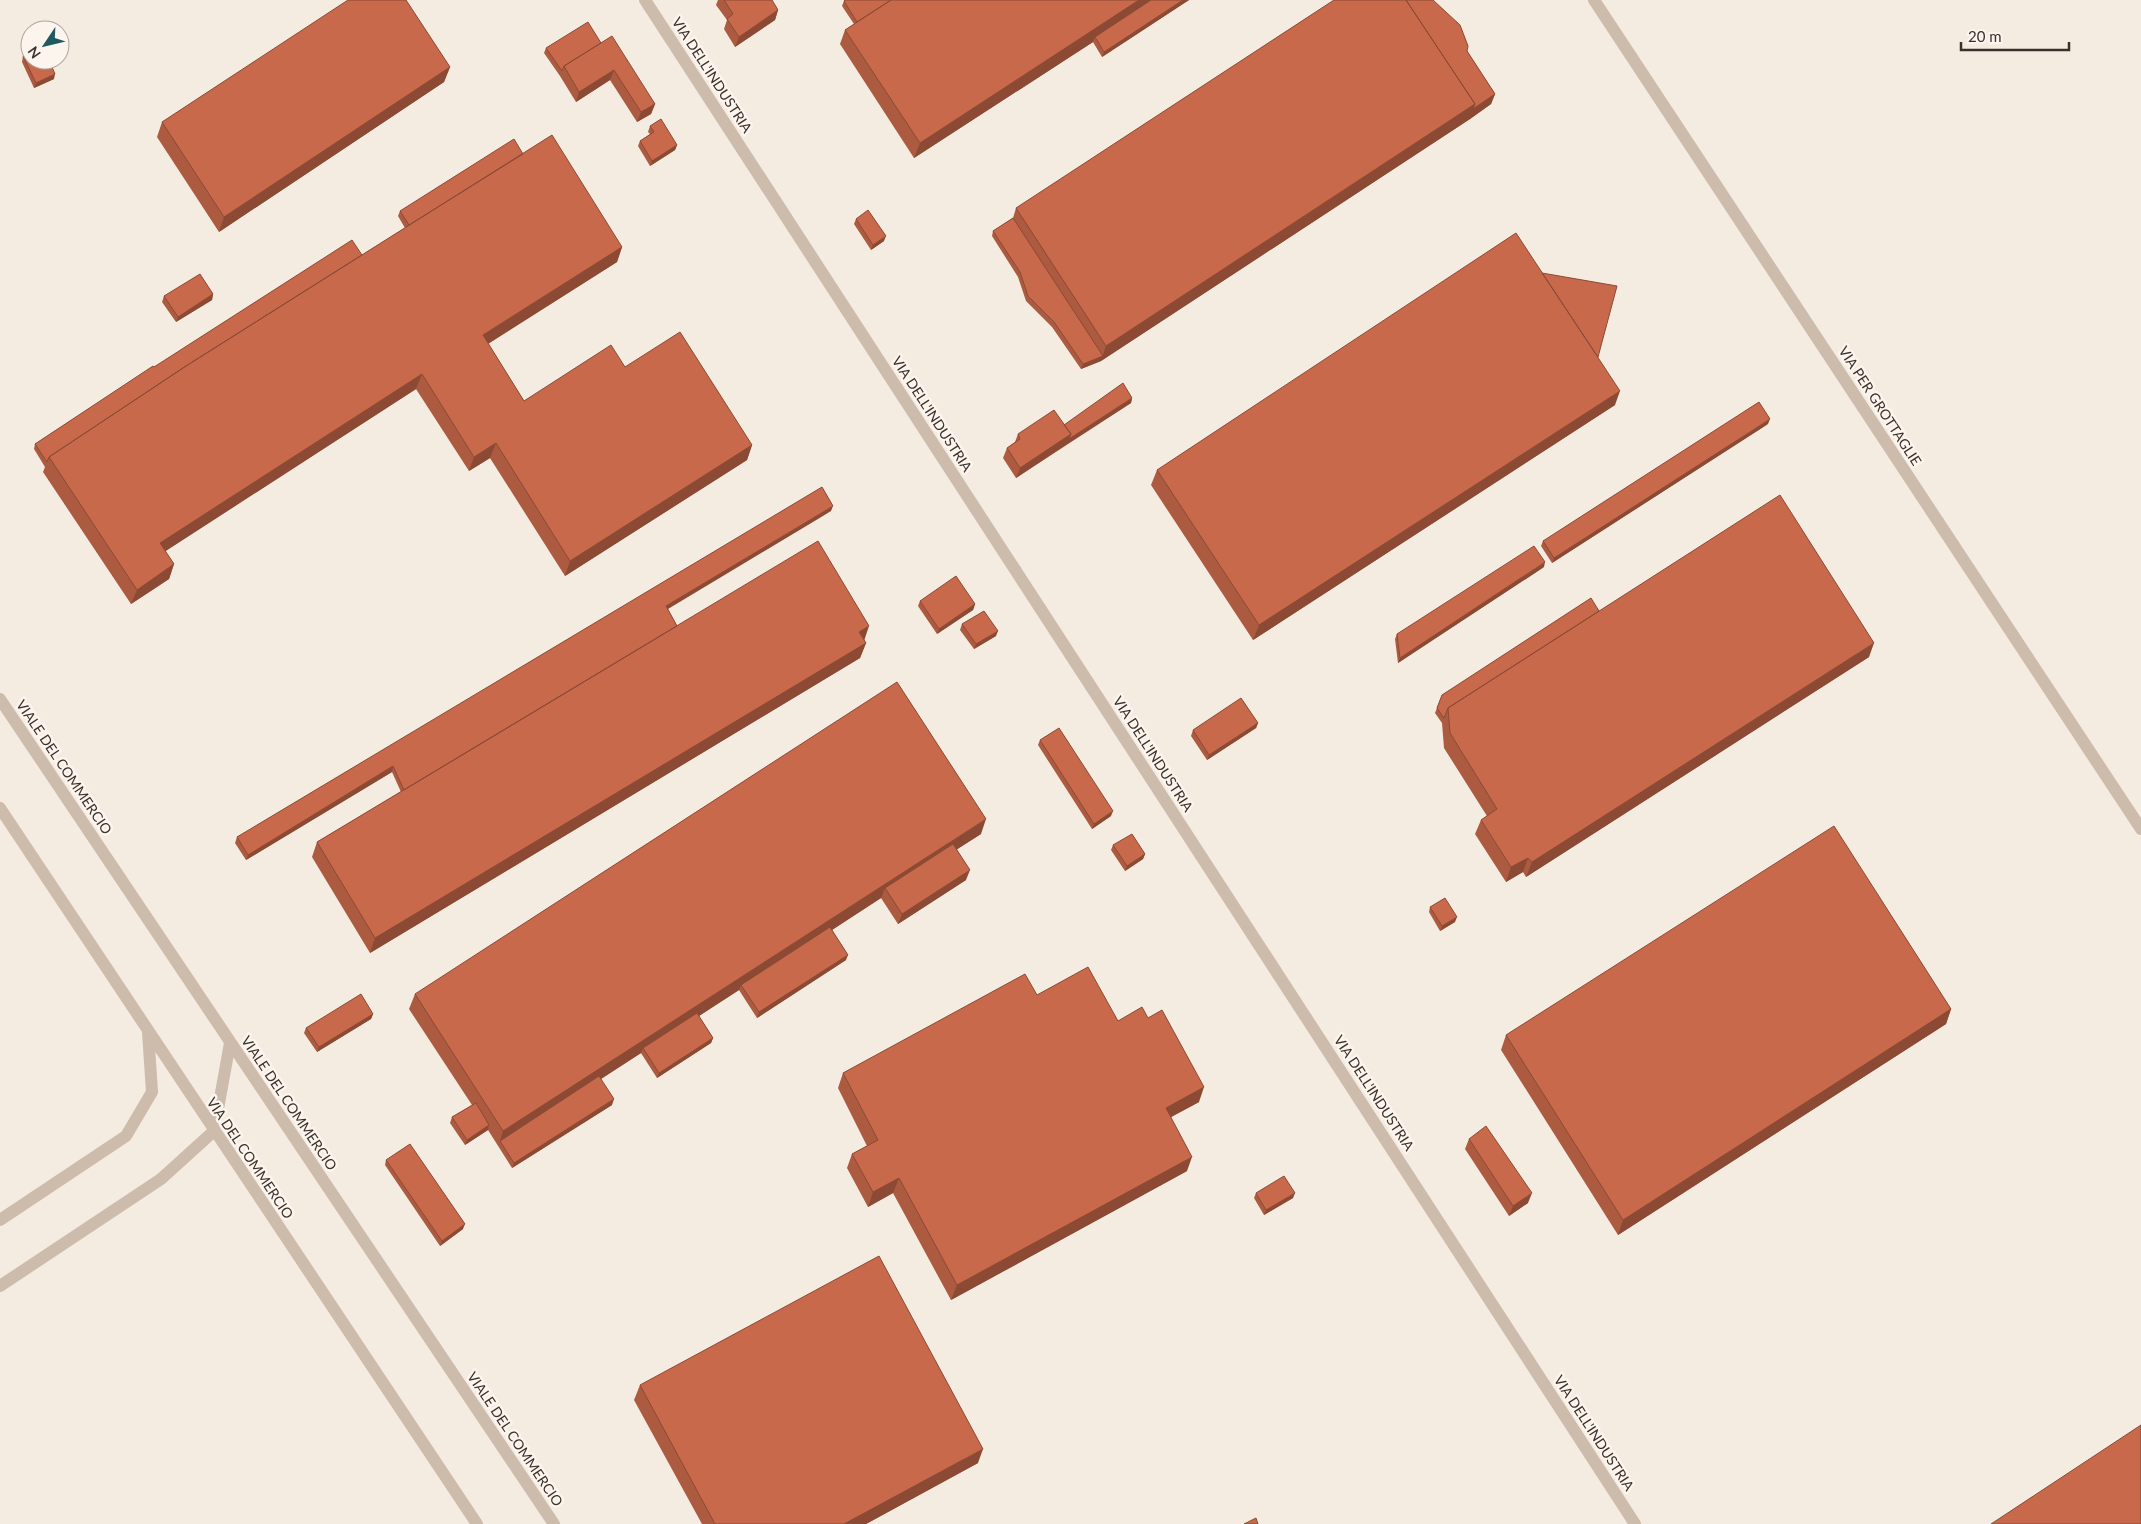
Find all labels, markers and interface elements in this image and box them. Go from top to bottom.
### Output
street label: VIA DELL'INDUSTRIA [669,14,756,136]
north arrow [20,20,70,70]
scale bar [1961,20,2068,52]
text: 20 m [1968,27,2002,45]
text: N [24,43,44,62]
street label: VIA PER GROTTAGLIE [1836,343,1925,469]
street label: VIA DELL'INDUSTRIA [889,353,976,475]
street label: VIA DELL'INDUSTRIA [1110,693,1197,815]
street label: VIALE DEL COMMERCIO [13,696,116,837]
street label: VIALE DEL COMMERCIO [238,1032,341,1173]
street label: VIA DELL'INDUSTRIA [1331,1032,1418,1154]
street label: VIA DEL COMMERCIO [203,1094,297,1222]
street label: VIALE DEL COMMERCIO [464,1368,567,1509]
street label: VIA DELL'INDUSTRIA [1551,1372,1638,1494]

